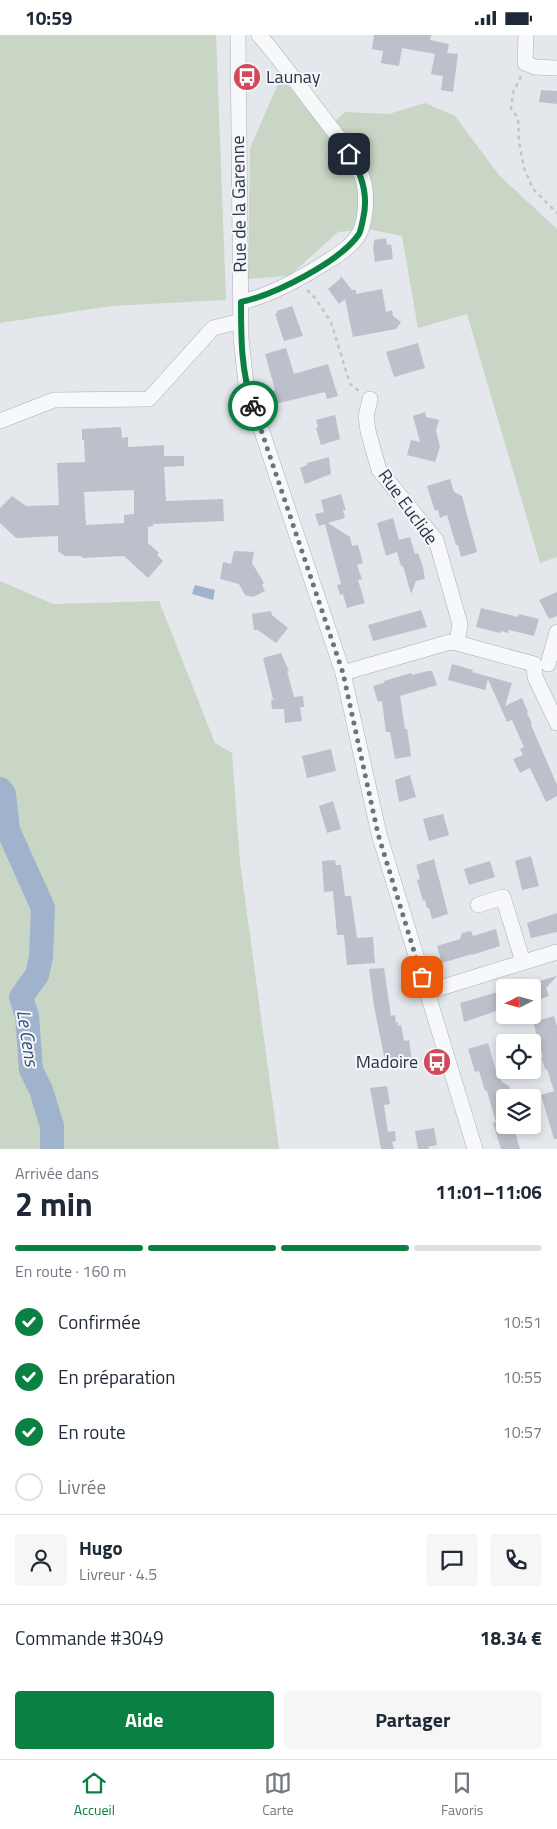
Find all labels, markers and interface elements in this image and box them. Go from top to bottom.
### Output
text: 10:59 [25,3,72,32]
bus stop icon: Launay [232,62,262,92]
place label: Launay [266,63,321,90]
pin [328,133,370,175]
street label: Rue de la Garenne [224,135,253,273]
icon: home [335,140,363,168]
courier [228,381,278,431]
icon: bike [239,392,267,420]
street label: Rue Euclide [372,463,445,550]
pin [401,956,443,998]
icon: bag [408,963,436,991]
north arrow [496,979,541,1024]
map controls [496,979,541,1134]
water label: Le Cens [10,1008,48,1070]
button: locate [496,1034,541,1079]
bus stop icon: Madoire [422,1047,452,1077]
place label: Madoire [356,1048,418,1075]
button: layers [496,1089,541,1134]
text: Arrivée dans [15,1161,99,1185]
text: 11:01–11:06 [435,1177,542,1206]
text: 2 min [15,1180,93,1228]
text: En route · 160 m [15,1259,126,1283]
text: Confirmée [58,1307,140,1336]
icon: check [15,1308,43,1336]
text: 10:51 [503,1310,542,1334]
text: En préparation [58,1362,176,1391]
icon: check [15,1363,43,1391]
text: 10:55 [503,1365,542,1389]
text: En route [58,1417,126,1446]
icon: check [15,1418,43,1446]
text: 10:57 [503,1420,542,1444]
text: Livrée [58,1472,106,1501]
text: Hugo [79,1533,123,1562]
button: person [15,1534,67,1586]
button: chat [426,1534,478,1586]
button: phone [490,1534,542,1586]
text: Livreur · 4.5 [79,1562,157,1586]
text: Commande #3049 [15,1623,164,1652]
text: 18.34 € [480,1623,542,1652]
button: Aide [15,1691,274,1749]
button: Partager [284,1691,542,1749]
tab: Accueil [74,1769,115,1820]
tab: Carte [262,1769,294,1820]
tab: Favoris [441,1769,483,1820]

